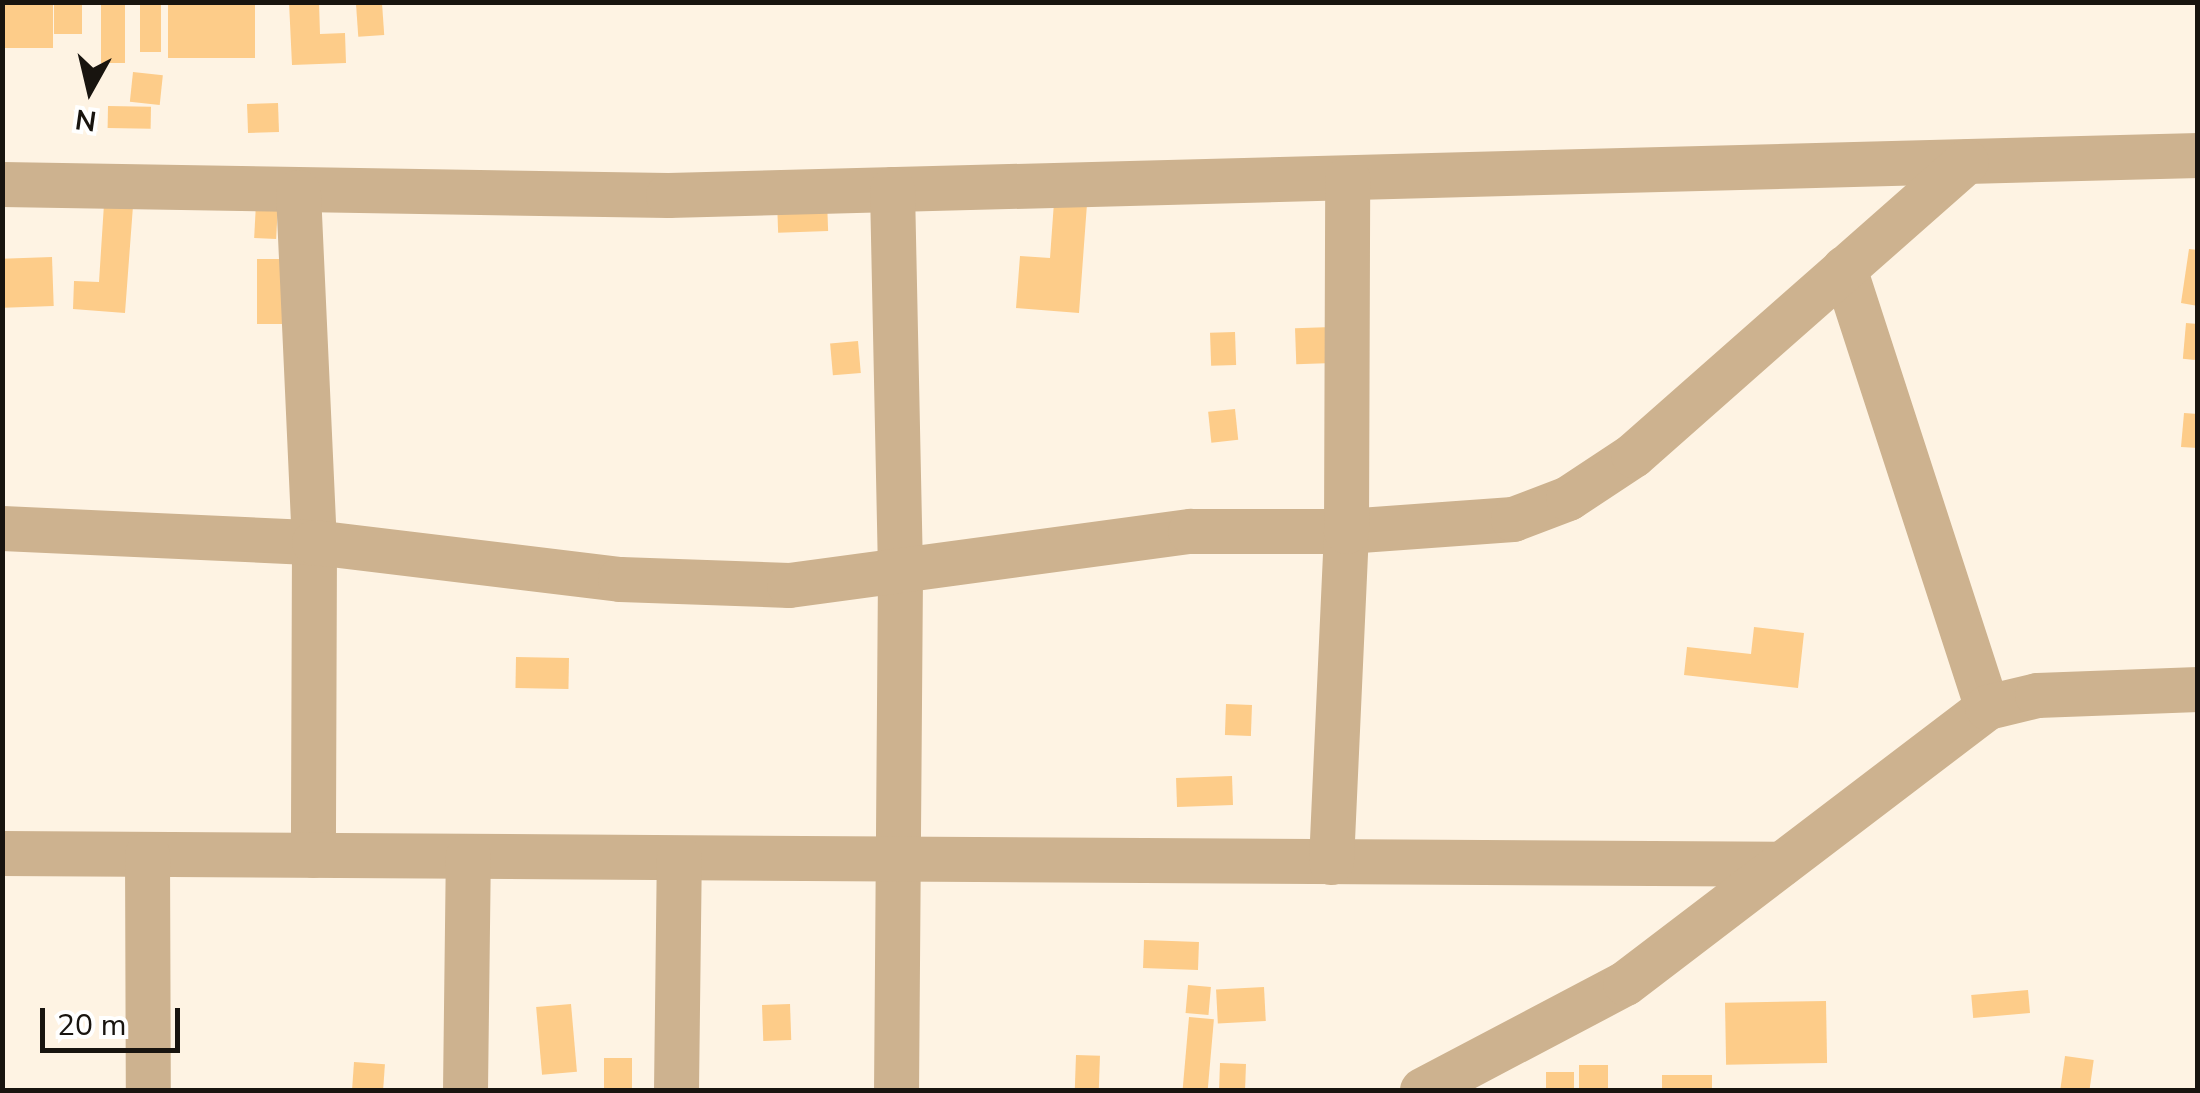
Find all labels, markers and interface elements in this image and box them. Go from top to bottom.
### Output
north arrow [40,40,140,140]
text: N [73,99,99,140]
scale bar [45,988,185,1050]
text: 20 m [57,1005,126,1046]

